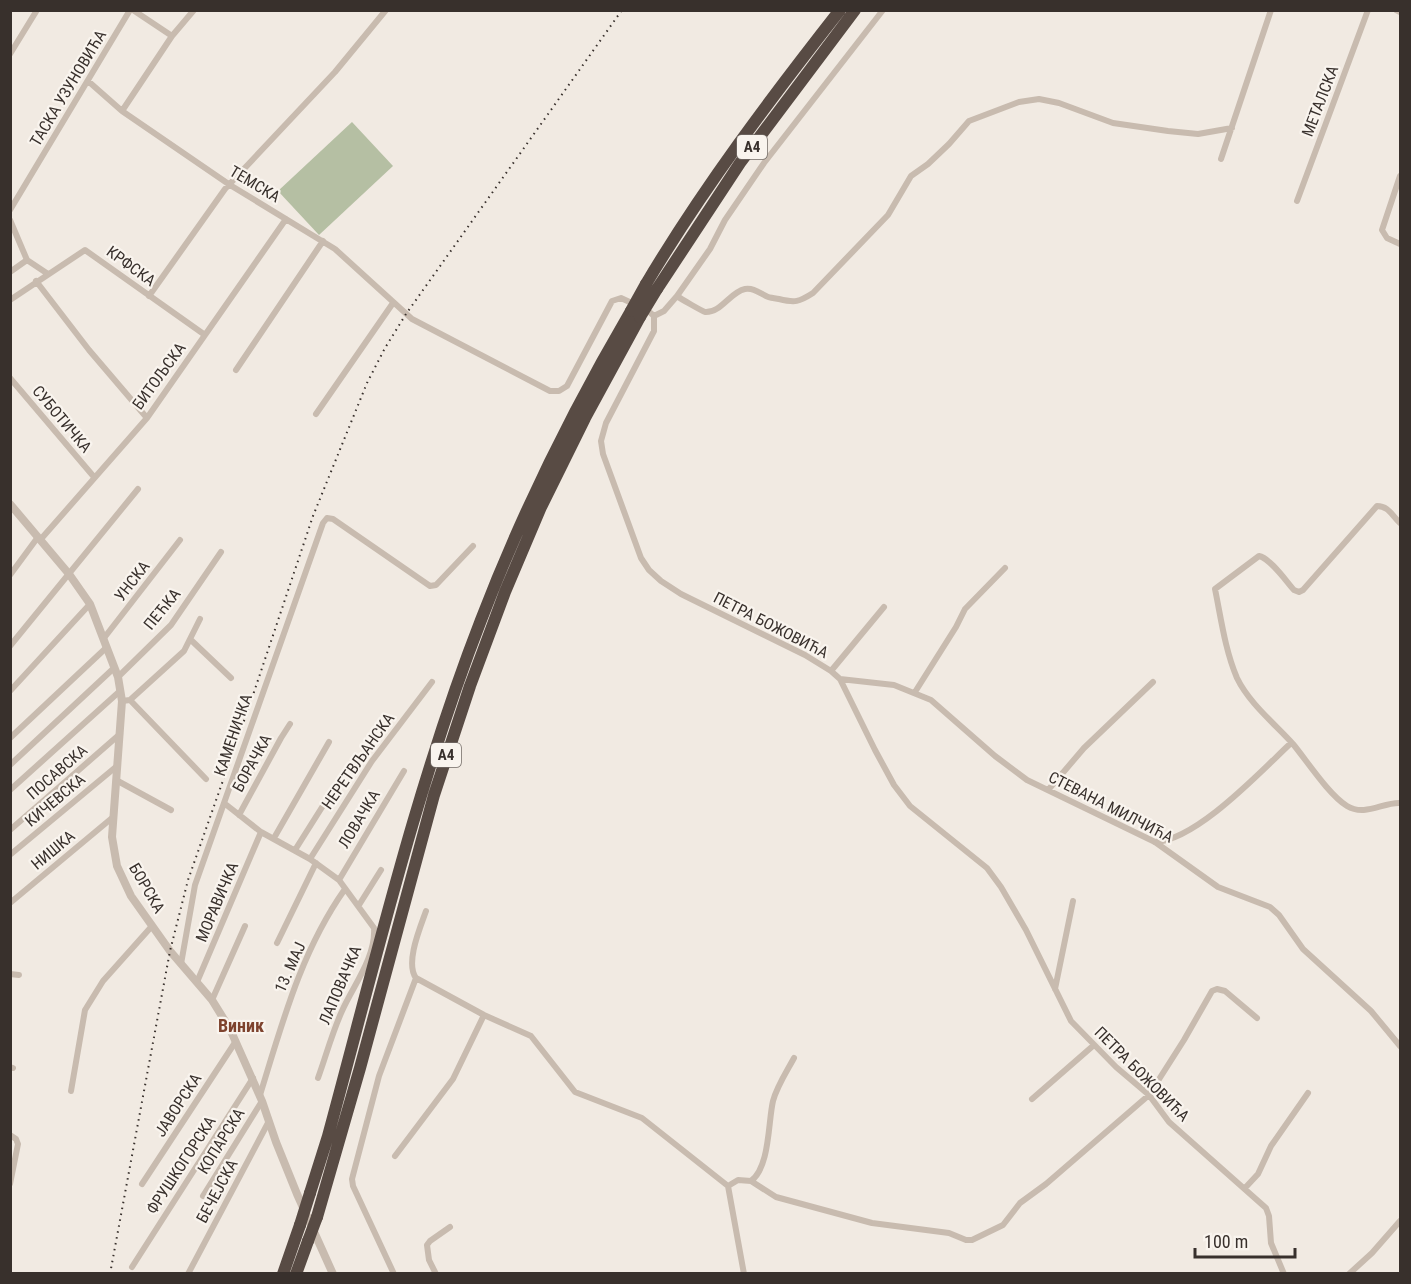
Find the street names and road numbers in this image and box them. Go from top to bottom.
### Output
street label: ТАСКА УЗУНОВИЋА [26,27,110,149]
street label: МЕТАЛСКА [1298,63,1342,139]
road number: A4 [737,135,767,159]
street label: ТЕМСКА [226,162,284,206]
street label: КРФСКА [103,242,159,290]
street label: БИТОЉСКА [128,339,190,413]
street label: СУБОТИЧКА [28,382,96,456]
street label: УНСКА [110,557,154,605]
street label: ПЕЋКА [140,585,184,633]
street label: ПЕТРА БОЖОВИЋА [710,588,832,662]
street label: КАМЕНИЧКА [210,691,256,779]
street label: НЕРЕТВЉАНСКА [318,709,398,813]
street label: БОРАЧКА [228,731,276,795]
street label: ПОСАВСКА [23,741,91,803]
road number: A4 [431,743,461,767]
street label: СТЕВАНА МИЛЧИЋА [1045,767,1177,847]
street label: КИЧЕВСКА [21,770,89,830]
street label: ЛОВАЧКА [334,786,384,852]
street label: НИШКА [27,826,79,874]
street label: МОРАВИЧКА [192,859,242,945]
street label: БОРСКА [125,860,169,916]
street label: 13. МАЈ [271,939,309,995]
street label: ЛАПОВАЧКА [315,943,365,1027]
street label: ПЕТРА БОЖОВИЋА [1091,1023,1193,1125]
street label: ЈАВОРСКА [151,1070,205,1140]
street label: КОПАРСКА [193,1105,249,1177]
street label: ФРУШКОГОРСКА [142,1112,220,1218]
street label: БЕЧЕЈСКА [192,1156,242,1226]

